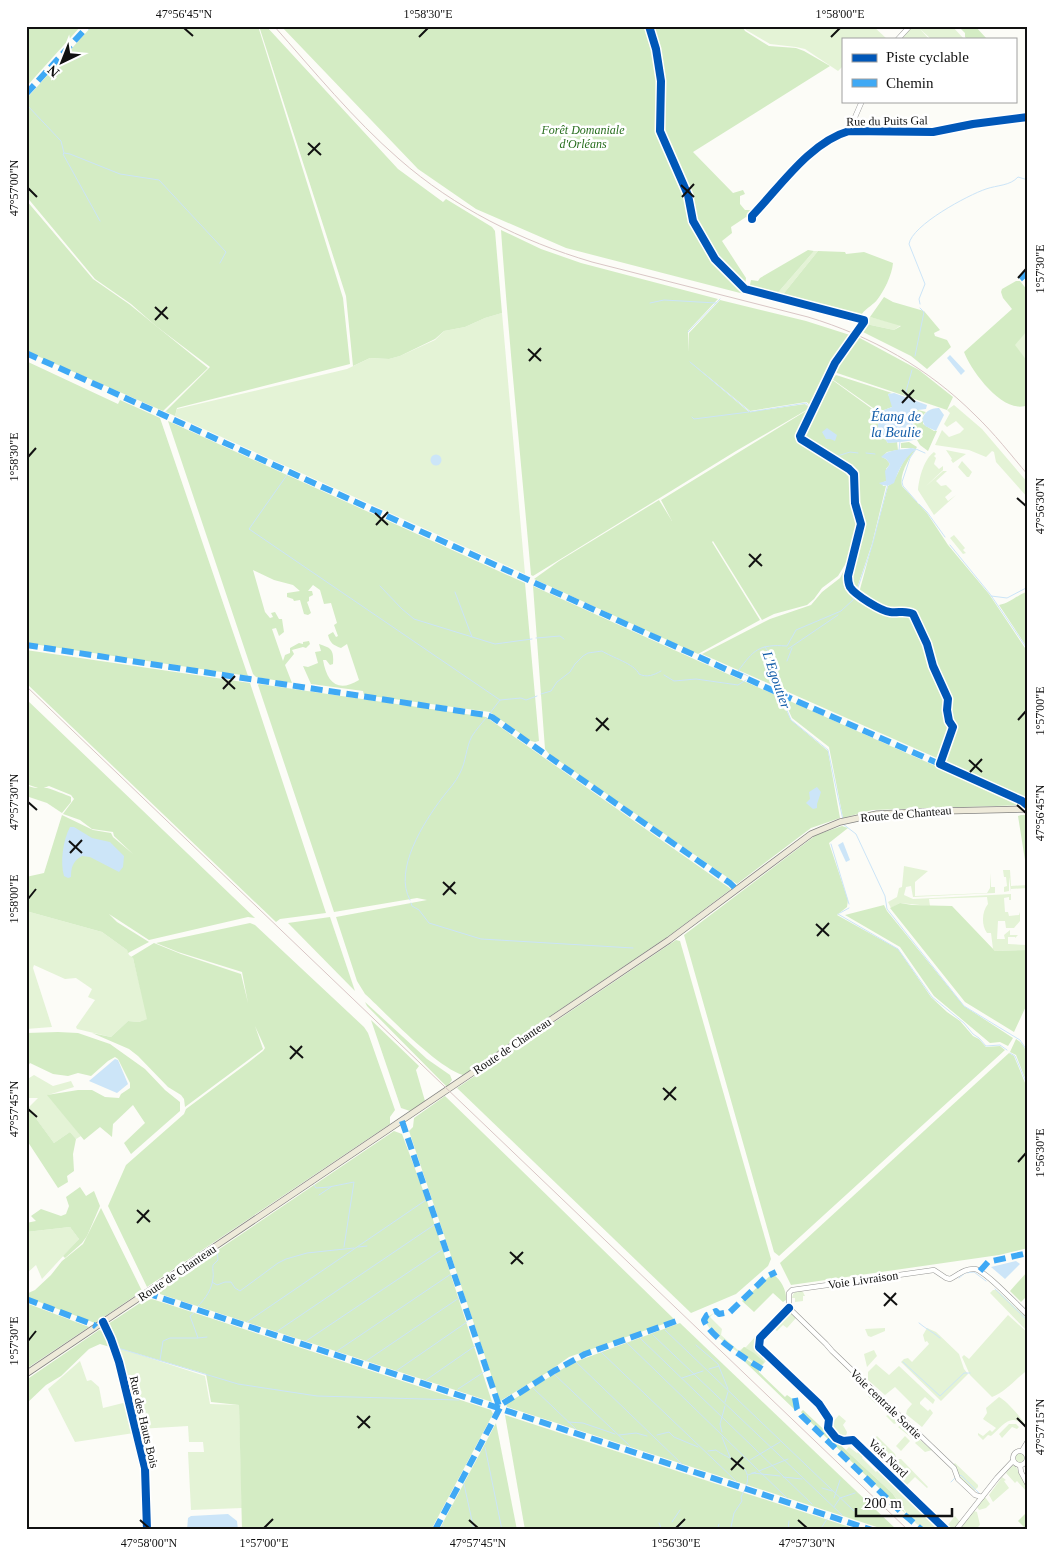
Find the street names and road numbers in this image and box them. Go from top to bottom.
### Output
street label: Rue du Puits Gal [846,113,929,129]
street label: Route de Chanteau [860,803,952,825]
street label: Route de Chanteau [470,1015,554,1077]
street label: Route de Chanteau [135,1242,219,1304]
street label: Voie Livraison [827,1268,899,1292]
street label: Voie centrale Sortie [847,1366,925,1442]
street label: Rue des Hauts Bois [127,1374,162,1470]
street label: Voie Nord [865,1436,911,1480]

